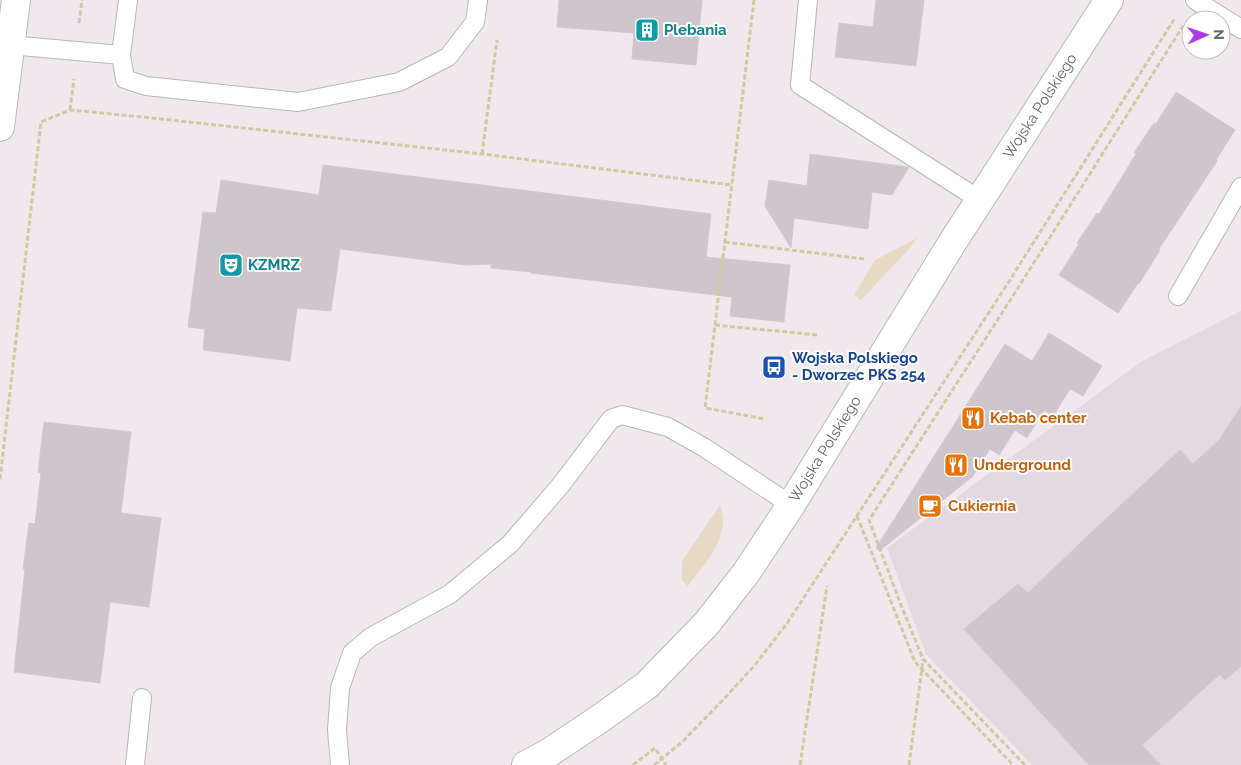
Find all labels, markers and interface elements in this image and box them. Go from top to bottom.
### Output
north arrow [1181,10,1231,60]
building icon: Plebania [634,17,660,43]
place label: Plebania [664,21,727,39]
text: N [1211,29,1227,40]
street label: Wojska Polskiego [999,50,1081,162]
theatre icon: KZMRZ [218,252,244,278]
place label: KZMRZ [248,256,300,274]
place label: Wojska Polskiego - Dworzec PKS 254 [792,349,926,384]
bus stop icon: Wojska Polskiego - Dworzec PKS 254 [761,354,787,380]
street label: Wojska Polskiego [785,393,865,505]
restaurant icon: Kebab center [960,405,986,431]
place label: Kebab center [990,409,1087,427]
restaurant icon: Underground [943,452,969,478]
place label: Underground [974,456,1071,474]
cafe icon: Cukiernia [917,493,943,519]
place label: Cukiernia [948,497,1016,515]

